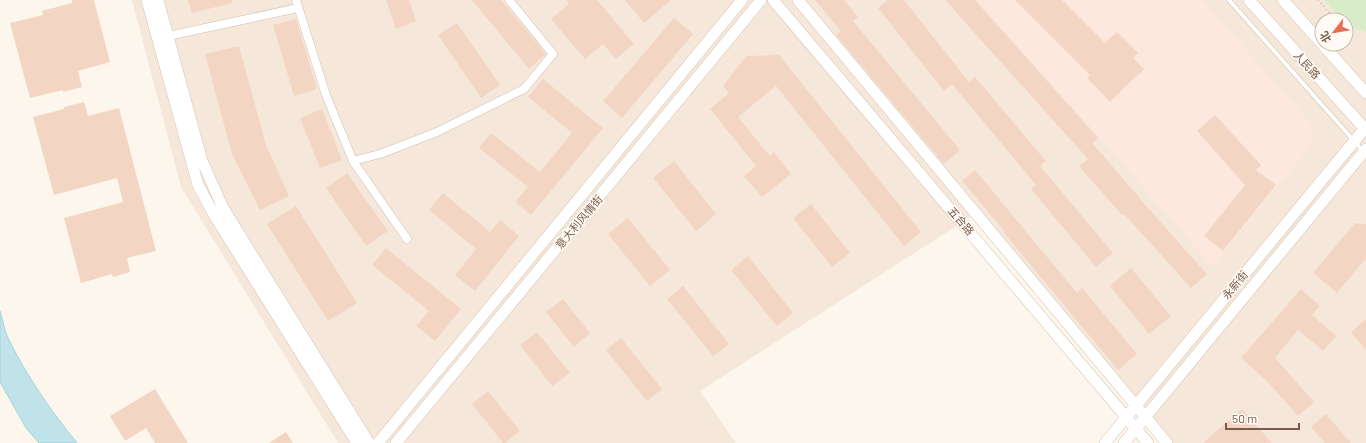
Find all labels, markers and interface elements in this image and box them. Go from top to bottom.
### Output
north arrow [1314,12,1354,52]
text: 北 [1317,29,1333,45]
street label: 人民路 [1292,48,1323,81]
street label: 意大利风情街 [552,192,605,251]
street label: 五合路 [946,204,977,237]
street label: 永新街 [1219,268,1250,301]
scale bar [1226,405,1299,431]
text: 50 m [1232,411,1257,425]

